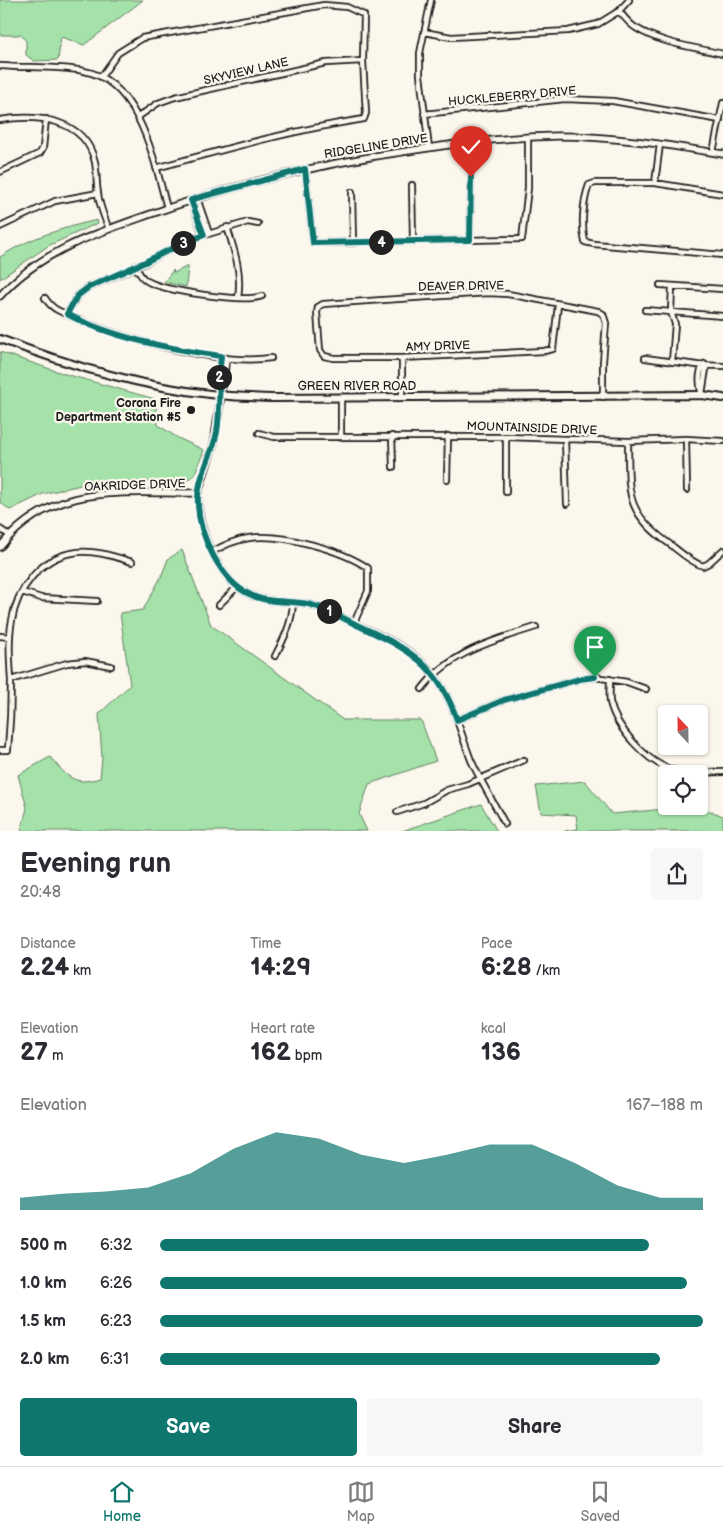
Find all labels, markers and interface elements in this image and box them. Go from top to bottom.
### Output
street label: SKYVIEW LANE [202,54,290,89]
street label: HUCKLEBERRY DRIVE [447,83,577,110]
pin [450,126,492,177]
street label: RIDGELINE DRIVE [323,131,429,162]
icon: check [457,133,485,161]
pin: 3 [170,230,196,256]
pin: 4 [368,230,394,254]
text: 4 [377,234,386,251]
text: 3 [179,235,188,252]
street label: DEAVER DRIVE [418,278,504,295]
street label: AMY DRIVE [406,338,470,355]
pin: 2 [206,364,232,390]
text: 2 [215,369,224,386]
street label: GREEN RIVER ROAD [298,379,416,394]
place label: Corona Fire Department Station #5 [56,396,181,425]
marker: Corona Fire Department Station #5 [185,404,197,416]
street label: MOUNTAINSIDE DRIVE [466,419,598,438]
street label: OAKRIDGE DRIVE [84,476,186,495]
pin: 1 [316,598,342,624]
text: 1 [327,603,332,620]
pin [574,626,616,677]
icon: arrive [581,633,609,661]
north arrow [658,705,708,755]
map controls [658,705,708,815]
button: locate [658,765,708,815]
text: Evening run [20,847,171,880]
button: share [651,848,703,900]
text: 20:48 [20,883,61,902]
text: Distance [20,935,76,952]
text: Time [250,935,281,952]
text: Pace [481,935,513,952]
text: 2.24 [20,952,69,983]
text: 14:29 [250,952,311,983]
text: 6:28 [481,952,532,983]
text: km [69,962,91,979]
text: /km [532,962,560,979]
text: Elevation [20,1020,78,1037]
text: Heart rate [250,1020,315,1037]
text: kcal [481,1020,506,1037]
text: 27 [20,1037,48,1068]
text: 162 [250,1037,291,1068]
text: 136 [481,1037,521,1068]
text: m [48,1047,64,1064]
text: bpm [291,1047,322,1064]
text: Elevation [20,1096,87,1115]
text: 167–188 m [626,1096,703,1115]
text: 500 m [20,1236,67,1255]
text: 6:32 [100,1236,132,1255]
text: 1.0 km [20,1274,67,1293]
text: 6:26 [100,1274,132,1293]
text: 1.5 km [20,1312,66,1331]
text: 6:23 [100,1312,132,1331]
text: 2.0 km [20,1350,69,1369]
text: 6:31 [100,1350,129,1369]
button: Save [20,1398,357,1456]
button: Share [367,1398,703,1456]
tab: Home [103,1478,141,1525]
tab: Map [347,1478,375,1525]
tab: Saved [581,1478,620,1525]

